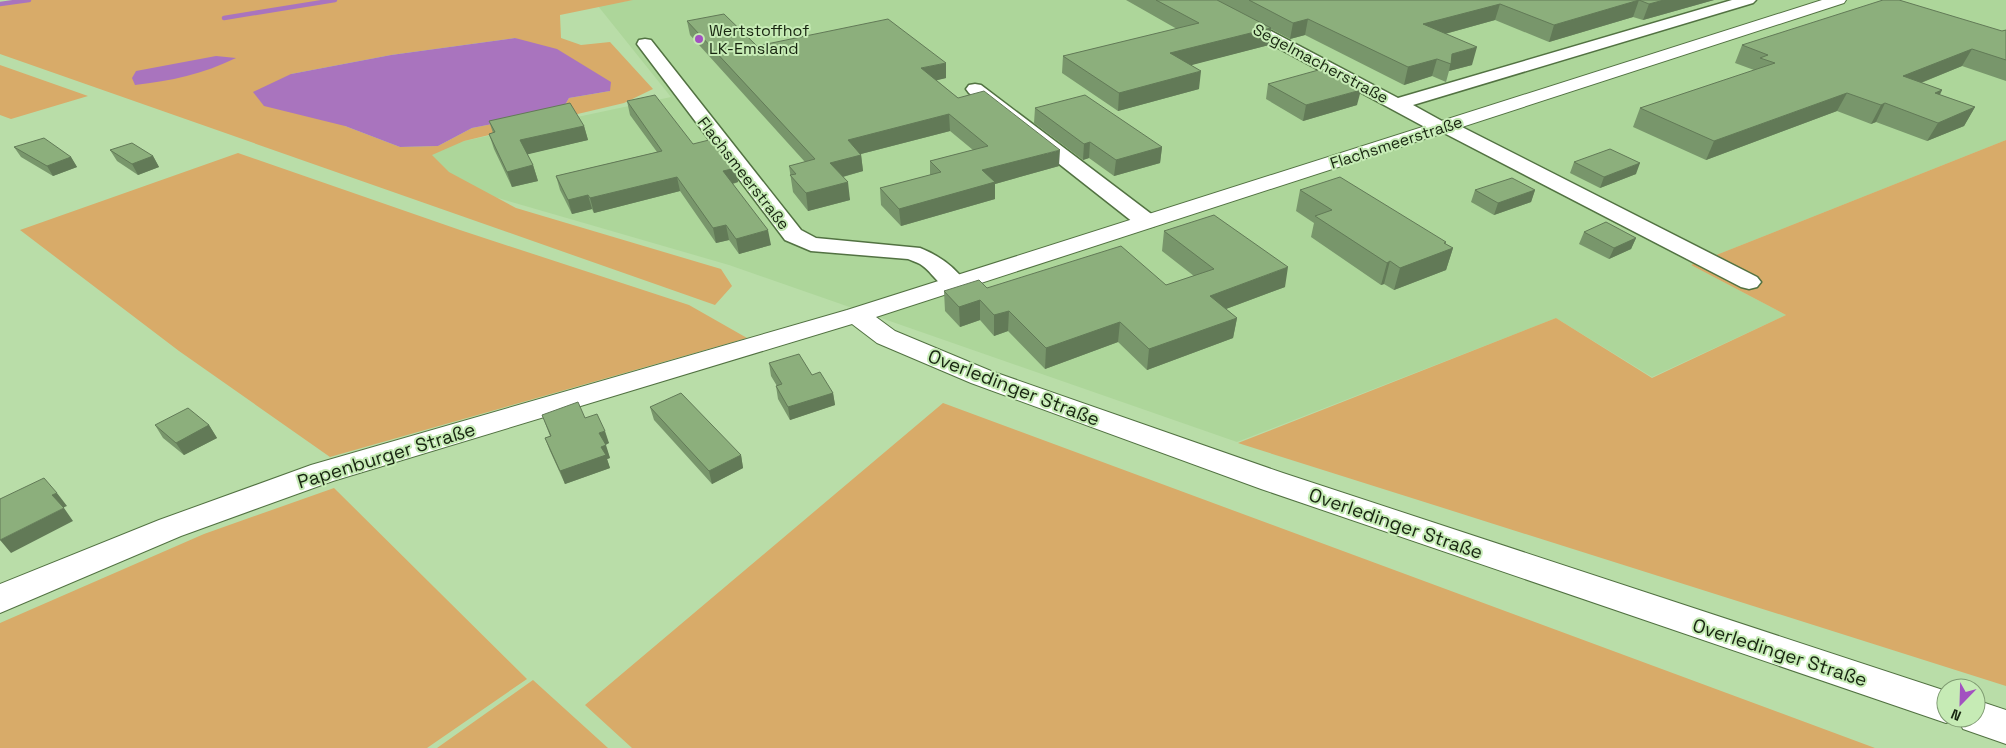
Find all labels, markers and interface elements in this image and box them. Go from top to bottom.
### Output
street label: Segelmacherstraße [1249,19,1392,108]
place label: Wertstoffhof LK-Emsland [709,20,809,59]
marker: Wertstoffhof LK-Emsland [693,33,705,45]
street label: Flachsmeerstraße [1327,111,1465,174]
street label: Flachsmeerstraße [693,112,794,234]
street label: Overledinger Straße [924,343,1103,432]
street label: Papenburger Straße [294,417,478,494]
street label: Overledinger Straße [1306,482,1486,565]
street label: Overledinger Straße [1689,612,1870,693]
north arrow [1936,678,1986,728]
text: N [1948,705,1964,725]

